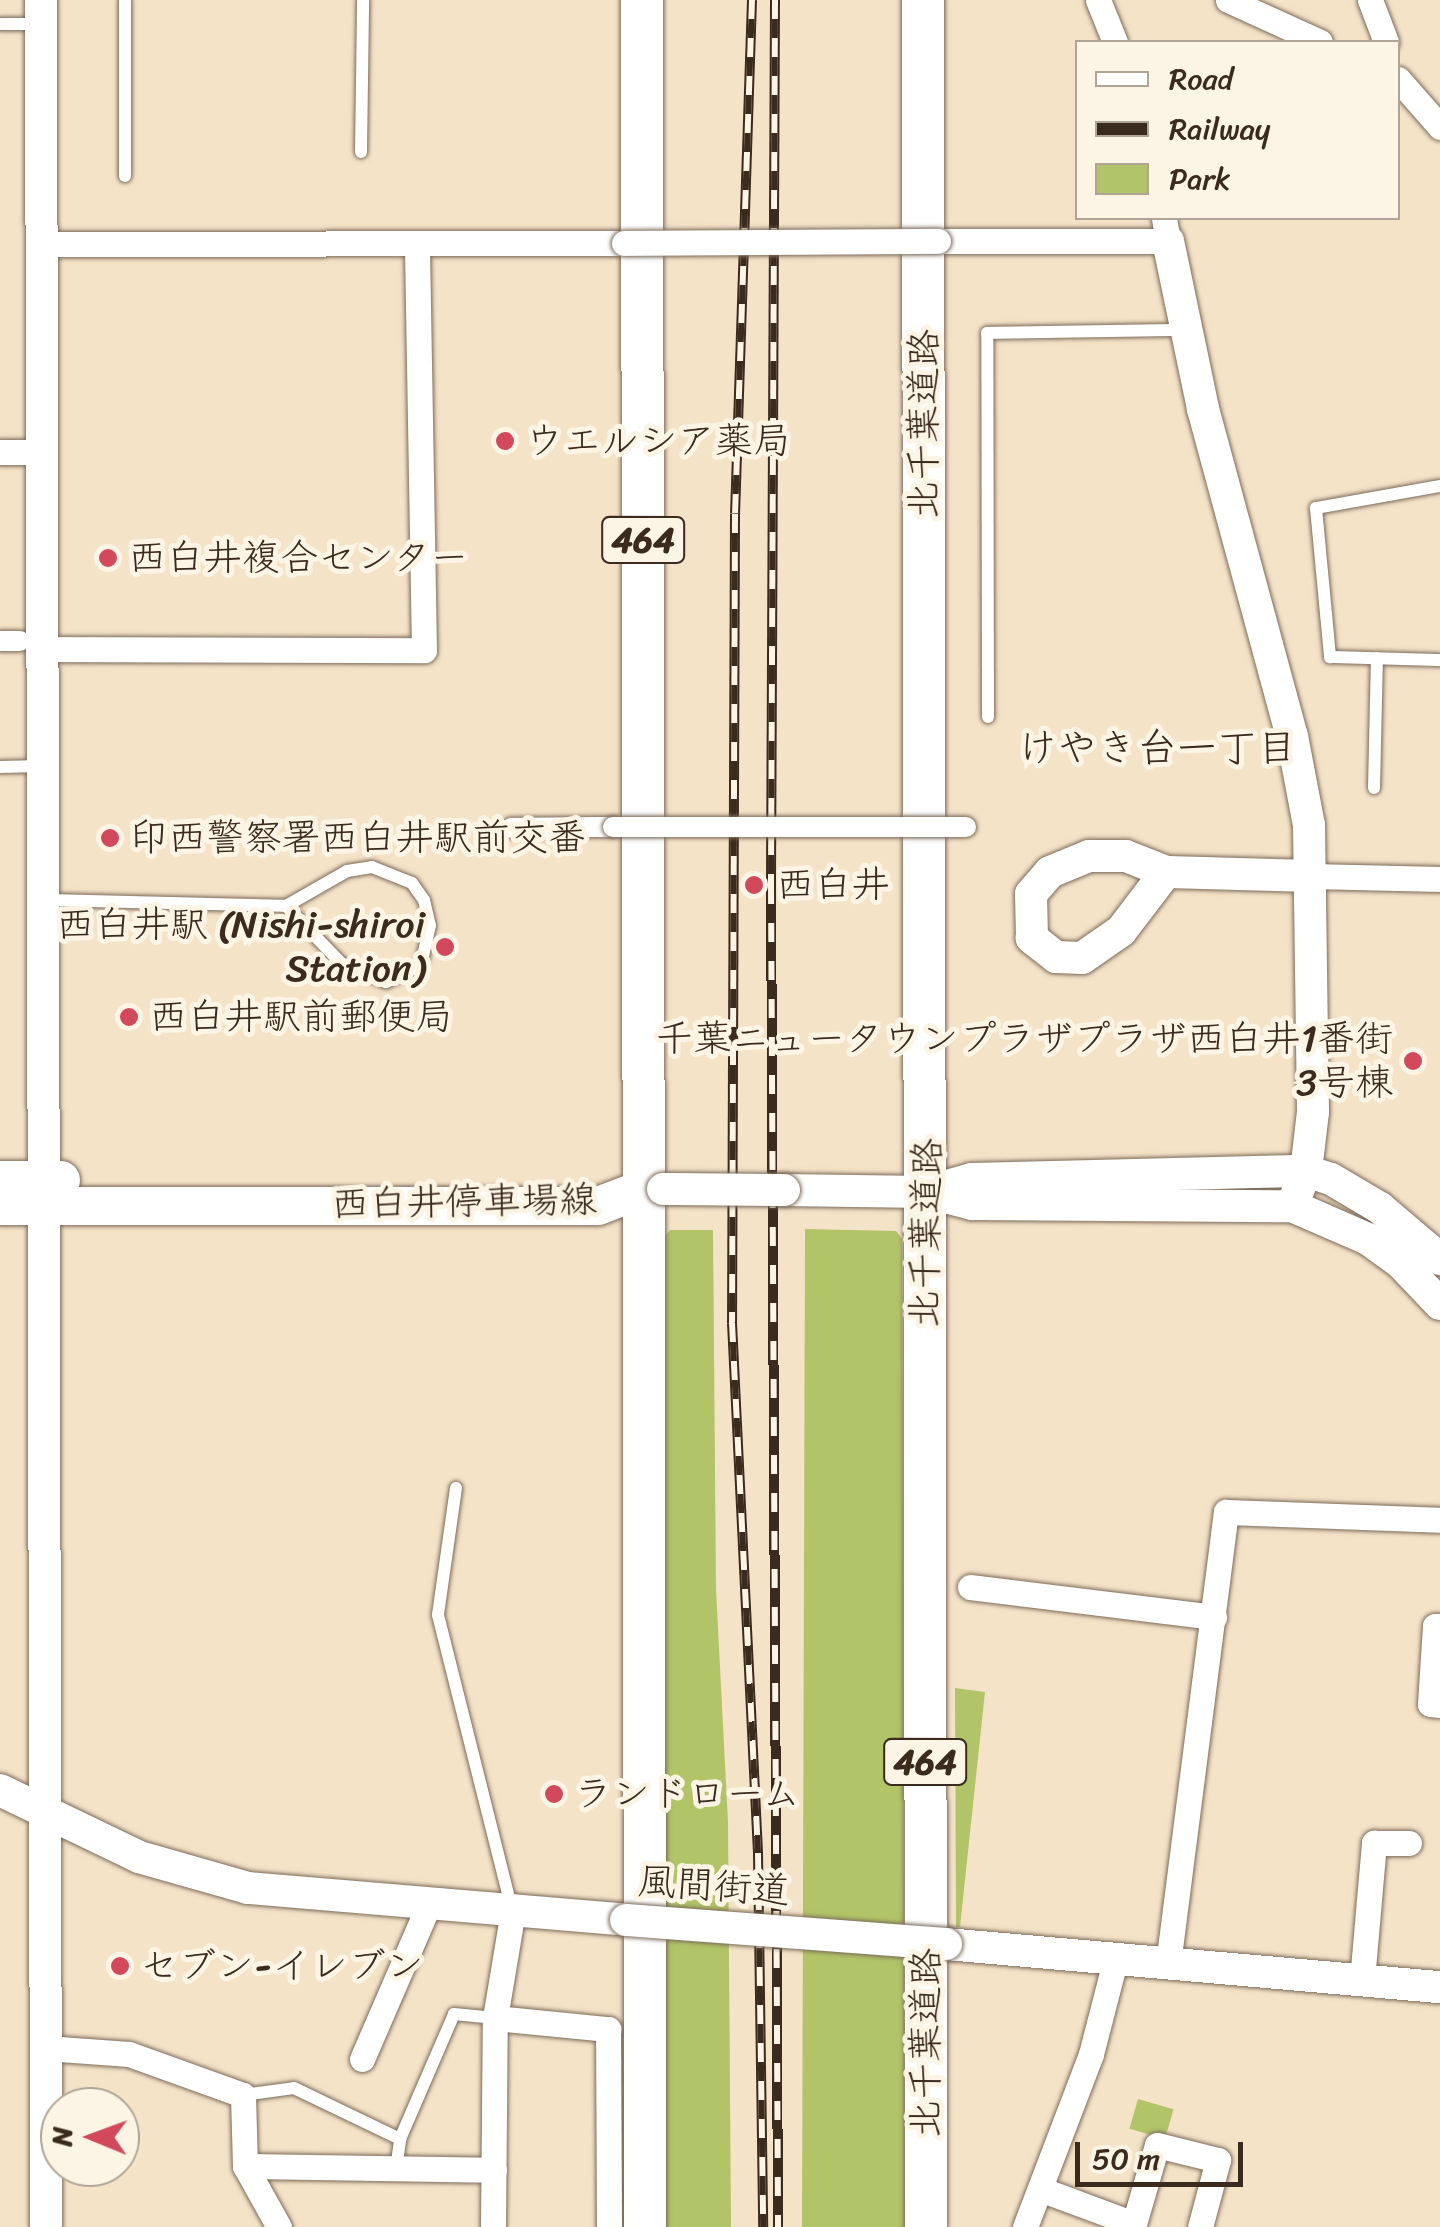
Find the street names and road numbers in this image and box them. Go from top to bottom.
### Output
street label: 北千葉道路 [901,329,947,519]
road number: 464 [600,510,686,570]
street label: 北千葉道路 [902,1138,950,1328]
street label: 西白井停車場線 [331,1177,597,1227]
road number: 464 [882,1732,968,1792]
street label: 風間街道 [637,1858,791,1914]
street label: 北千葉道路 [903,1948,949,2138]

